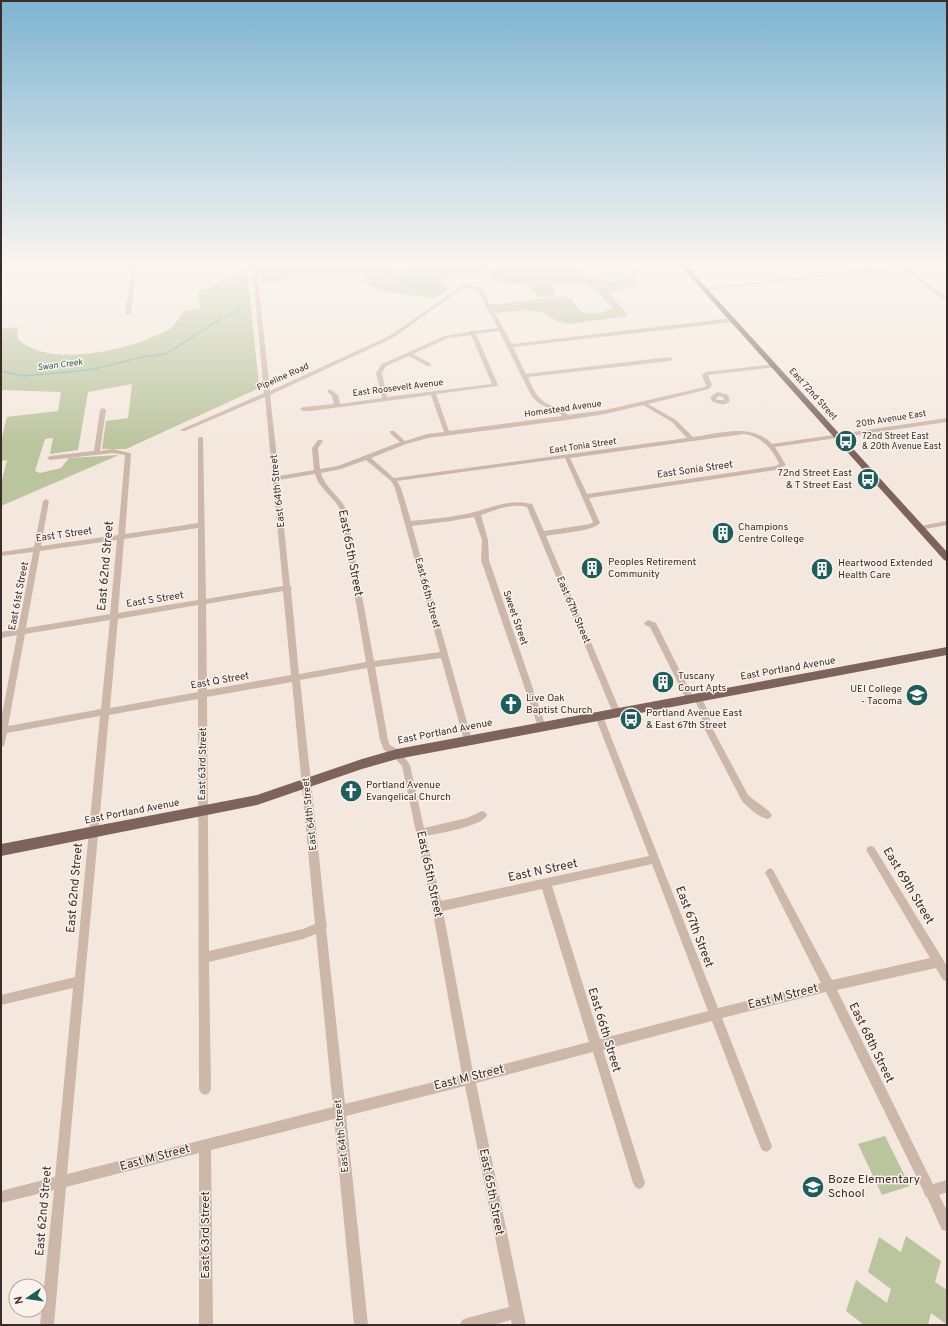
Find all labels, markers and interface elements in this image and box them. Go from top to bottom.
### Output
water label: Swan Creek [37,357,84,373]
street label: Pipeline Road [255,361,311,393]
street label: East 72nd Street [787,366,839,422]
street label: East Roosevelt Avenue [352,377,444,399]
street label: Homestead Avenue [524,398,602,420]
street label: 20th Avenue East [855,408,927,430]
bus stop icon: 72nd Street East & 20th Avenue East [833,428,859,454]
place label: 72nd Street East & 20th Avenue East [862,431,941,452]
street label: East Tonia Street [549,436,617,456]
street label: East 64th Street [268,454,288,528]
street label: East Sonia Street [656,458,734,482]
bus stop icon: 72nd Street East & T Street East [855,466,881,492]
place label: 72nd Street East & T Street East [778,467,852,492]
street label: East 65th Street [334,508,366,598]
street label: East 62nd Street [94,520,118,612]
building icon: Champions Centre College [710,520,736,546]
place label: Champions Centre College [738,521,804,546]
street label: East T Street [35,525,93,545]
building icon: Peoples Retirement Community [579,555,605,581]
street label: East 66th Street [411,556,443,630]
place label: Peoples Retirement Community [608,556,697,581]
building icon: Heartwood Extended Health Care [809,556,835,582]
place label: Heartwood Extended Health Care [838,557,933,582]
street label: East 61st Street [6,560,32,631]
street label: East 67th Street [553,574,593,646]
street label: East S Street [125,589,185,611]
street label: Sweet Street [500,589,531,647]
street label: East Portland Avenue [740,654,836,684]
street label: East Q Street [190,669,250,693]
building icon: Tuscany Court Apts [650,669,676,695]
place label: Tuscany Court Apts [678,670,727,695]
school or university icon: UEI College - Tacoma [904,682,930,708]
place label: UEI College - Tacoma [850,683,902,708]
church icon: Live Oak Baptist Church [498,691,524,717]
place label: Live Oak Baptist Church [526,692,593,717]
bus stop icon: Portland Avenue East & East 67th Street [618,706,644,732]
place label: Portland Avenue East & East 67th Street [646,707,742,732]
street label: East Portland Avenue [397,716,493,748]
street label: East 63rd Street [196,727,210,801]
street label: East 64th Street [300,777,320,851]
church icon: Portland Avenue Evangelical Church [338,778,364,804]
place label: Portland Avenue Evangelical Church [366,779,451,804]
street label: East Portland Avenue [84,796,180,828]
street label: East 65th Street [412,829,446,919]
street label: East 62nd Street [63,842,87,934]
street label: East 69th Street [879,845,937,927]
street label: East N Street [507,856,579,886]
street label: East 67th Street [671,884,717,970]
street label: East M Street [746,981,820,1013]
street label: East 66th Street [584,986,624,1074]
street label: East 68th Street [845,1000,897,1086]
street label: East M Street [432,1062,506,1094]
street label: East 64th Street [332,1099,352,1173]
street label: East M Street [118,1141,192,1175]
street label: East 65th Street [475,1147,507,1237]
street label: East 62nd Street [32,1165,56,1257]
place label: Boze Elementary School [828,1172,920,1202]
school or university icon: Boze Elementary School [800,1174,826,1200]
street label: East 63rd Street [198,1191,214,1279]
north arrow [8,1278,48,1318]
text: N [12,1295,27,1305]

